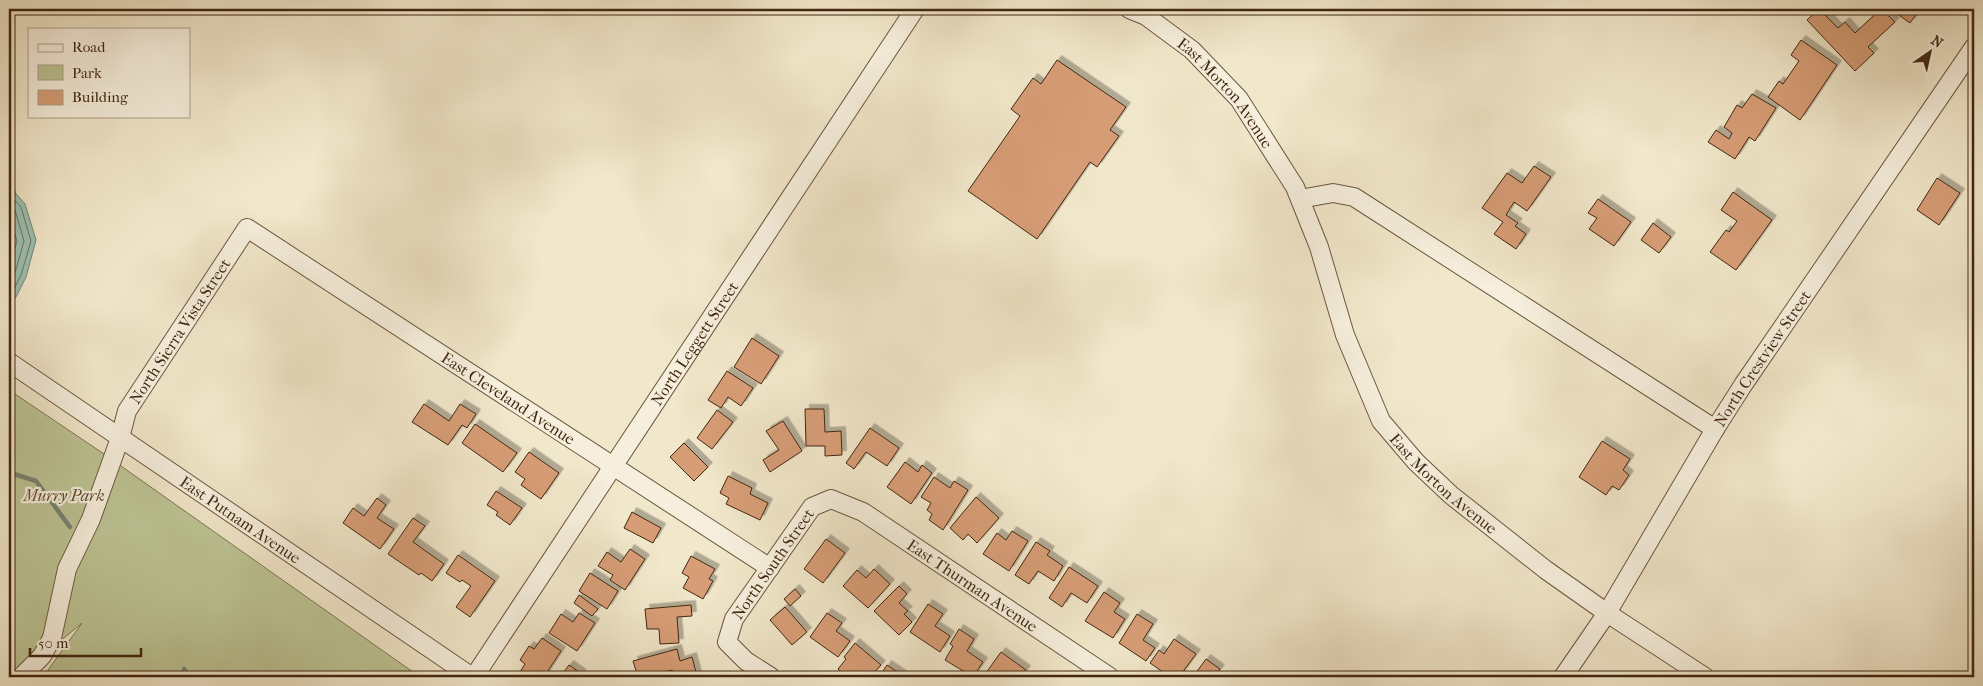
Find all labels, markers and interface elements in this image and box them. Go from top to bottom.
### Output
legend [28,28,190,118]
north arrow [1906,28,1956,78]
text: N [1928,32,1946,52]
street label: East Morton Avenue [1174,34,1277,152]
text: Road [72,38,106,56]
text: Park [72,64,102,82]
text: Building [72,88,129,106]
street label: North Sierra Vista Street [125,255,235,408]
street label: North Leggett Street [647,278,743,409]
street label: North Crestview Street [1710,287,1815,430]
street label: East Cleveland Avenue [438,348,579,449]
street label: East Morton Avenue [1386,429,1501,538]
street label: East Putnam Avenue [176,472,304,568]
park label: Murry Park [22,486,105,505]
street label: North South Street [728,505,818,623]
street label: East Thurman Avenue [903,535,1041,636]
scale bar [30,626,141,658]
text: 50 m [38,634,69,652]

